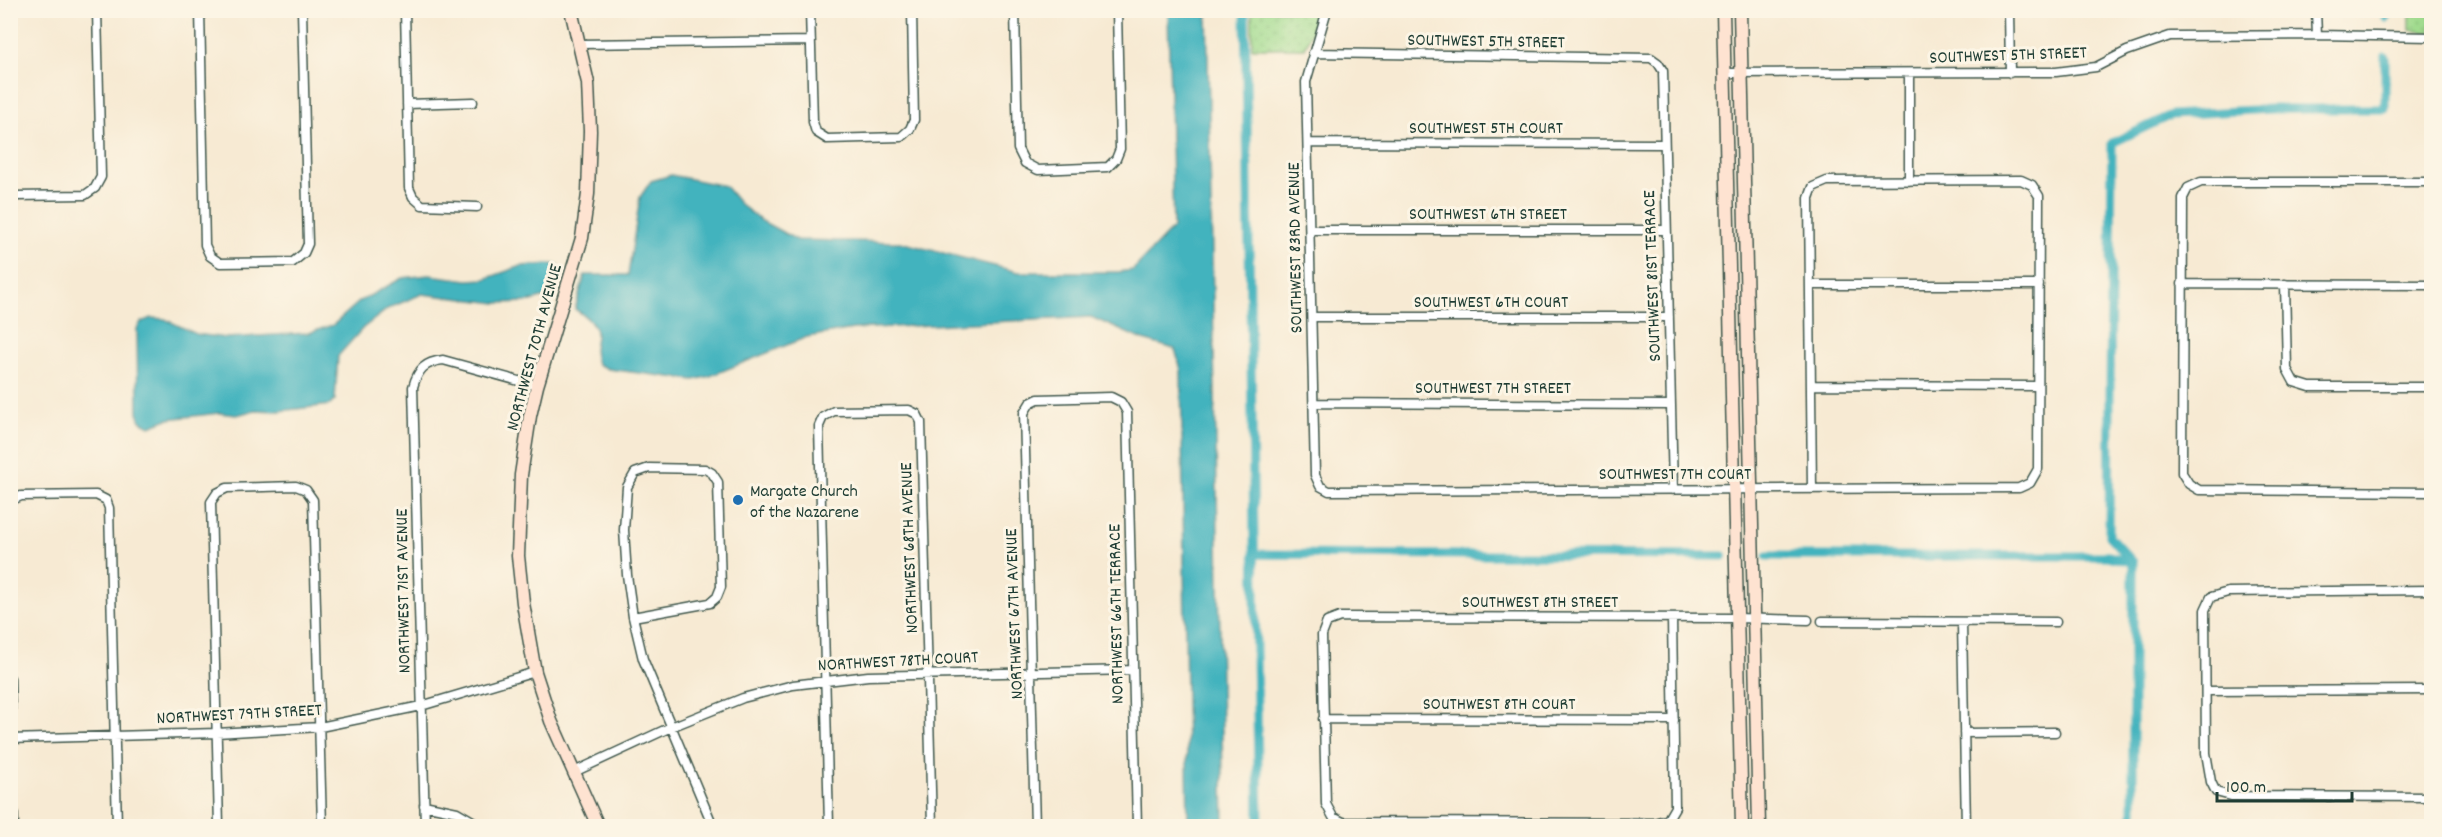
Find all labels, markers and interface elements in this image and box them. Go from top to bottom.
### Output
street label: SOUTHWEST 5TH STREET [1407,29,1565,56]
street label: SOUTHWEST 5TH STREET [1929,41,2087,72]
street label: SOUTHWEST 5TH COURT [1409,117,1563,142]
street label: SOUTHWEST 83RD AVENUE [1283,162,1310,334]
street label: SOUTHWEST 81ST TERRACE [1638,190,1669,362]
street label: SOUTHWEST 6TH STREET [1409,203,1567,228]
street label: NORTHWEST 70TH AVENUE [501,261,570,434]
street label: SOUTHWEST 6TH COURT [1414,291,1568,316]
street label: SOUTHWEST 7TH STREET [1415,377,1571,402]
street label: NORTHWEST 68TH AVENUE [895,462,926,634]
street label: SOUTHWEST 7TH COURT [1599,463,1751,488]
place label: Margate Church of the Nazarene [750,480,859,526]
marker: Margate Church of the Nazarene [731,493,745,507]
street label: NORTHWEST 71ST AVENUE [391,508,418,673]
street label: NORTHWEST 66TH TERRACE [1103,524,1132,704]
street label: NORTHWEST 67TH AVENUE [1000,528,1031,700]
street label: SOUTHWEST 8TH STREET [1462,591,1618,616]
street label: NORTHWEST 78TH COURT [817,646,979,679]
street label: SOUTHWEST 8TH COURT [1423,693,1575,718]
street label: NORTHWEST 79TH STREET [156,699,322,732]
scale bar [2217,765,2352,803]
text: 100 m [2226,776,2266,801]

